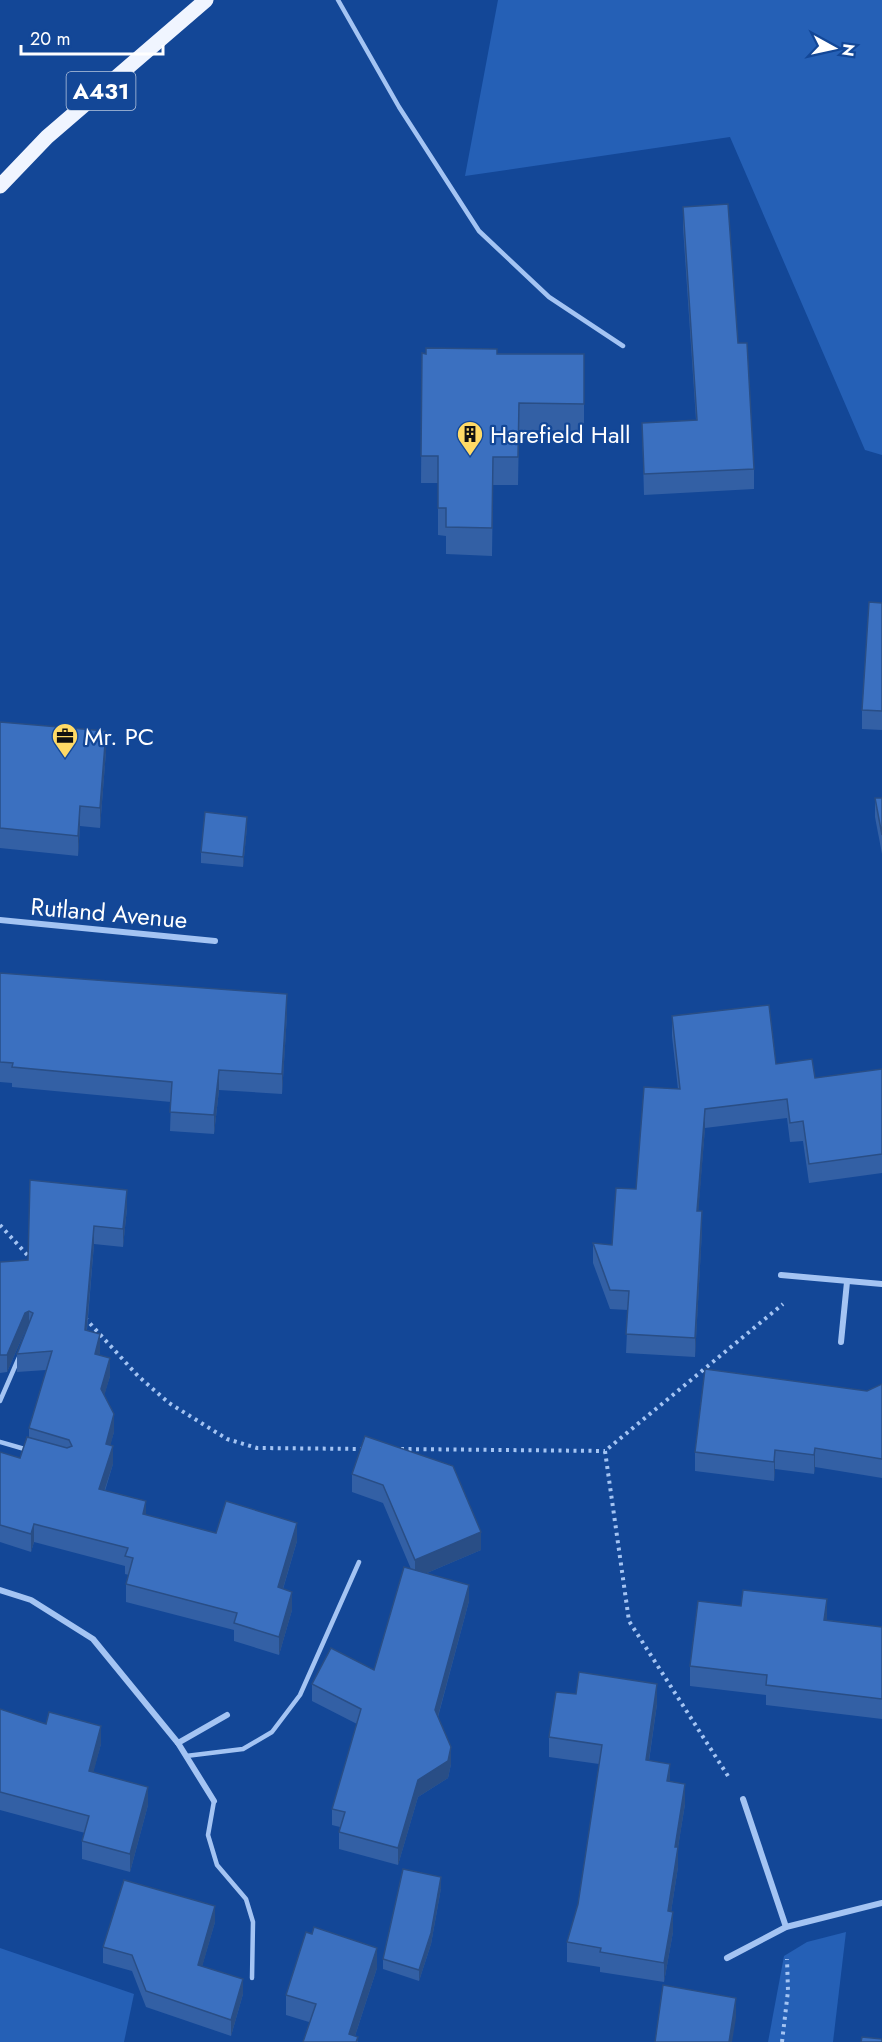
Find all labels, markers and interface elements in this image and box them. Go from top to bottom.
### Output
scale bar [21,18,164,56]
north arrow [804,18,864,78]
text: 20 m [30,26,70,52]
text: N [836,42,861,58]
road number: A431 [66,72,136,110]
place label: Harefield Hall [490,417,631,452]
building icon: Harefield Hall [455,419,485,457]
place label: Mr. PC [84,719,154,754]
office icon: Mr. PC [50,721,80,759]
street label: Rutland Avenue [29,889,189,937]

